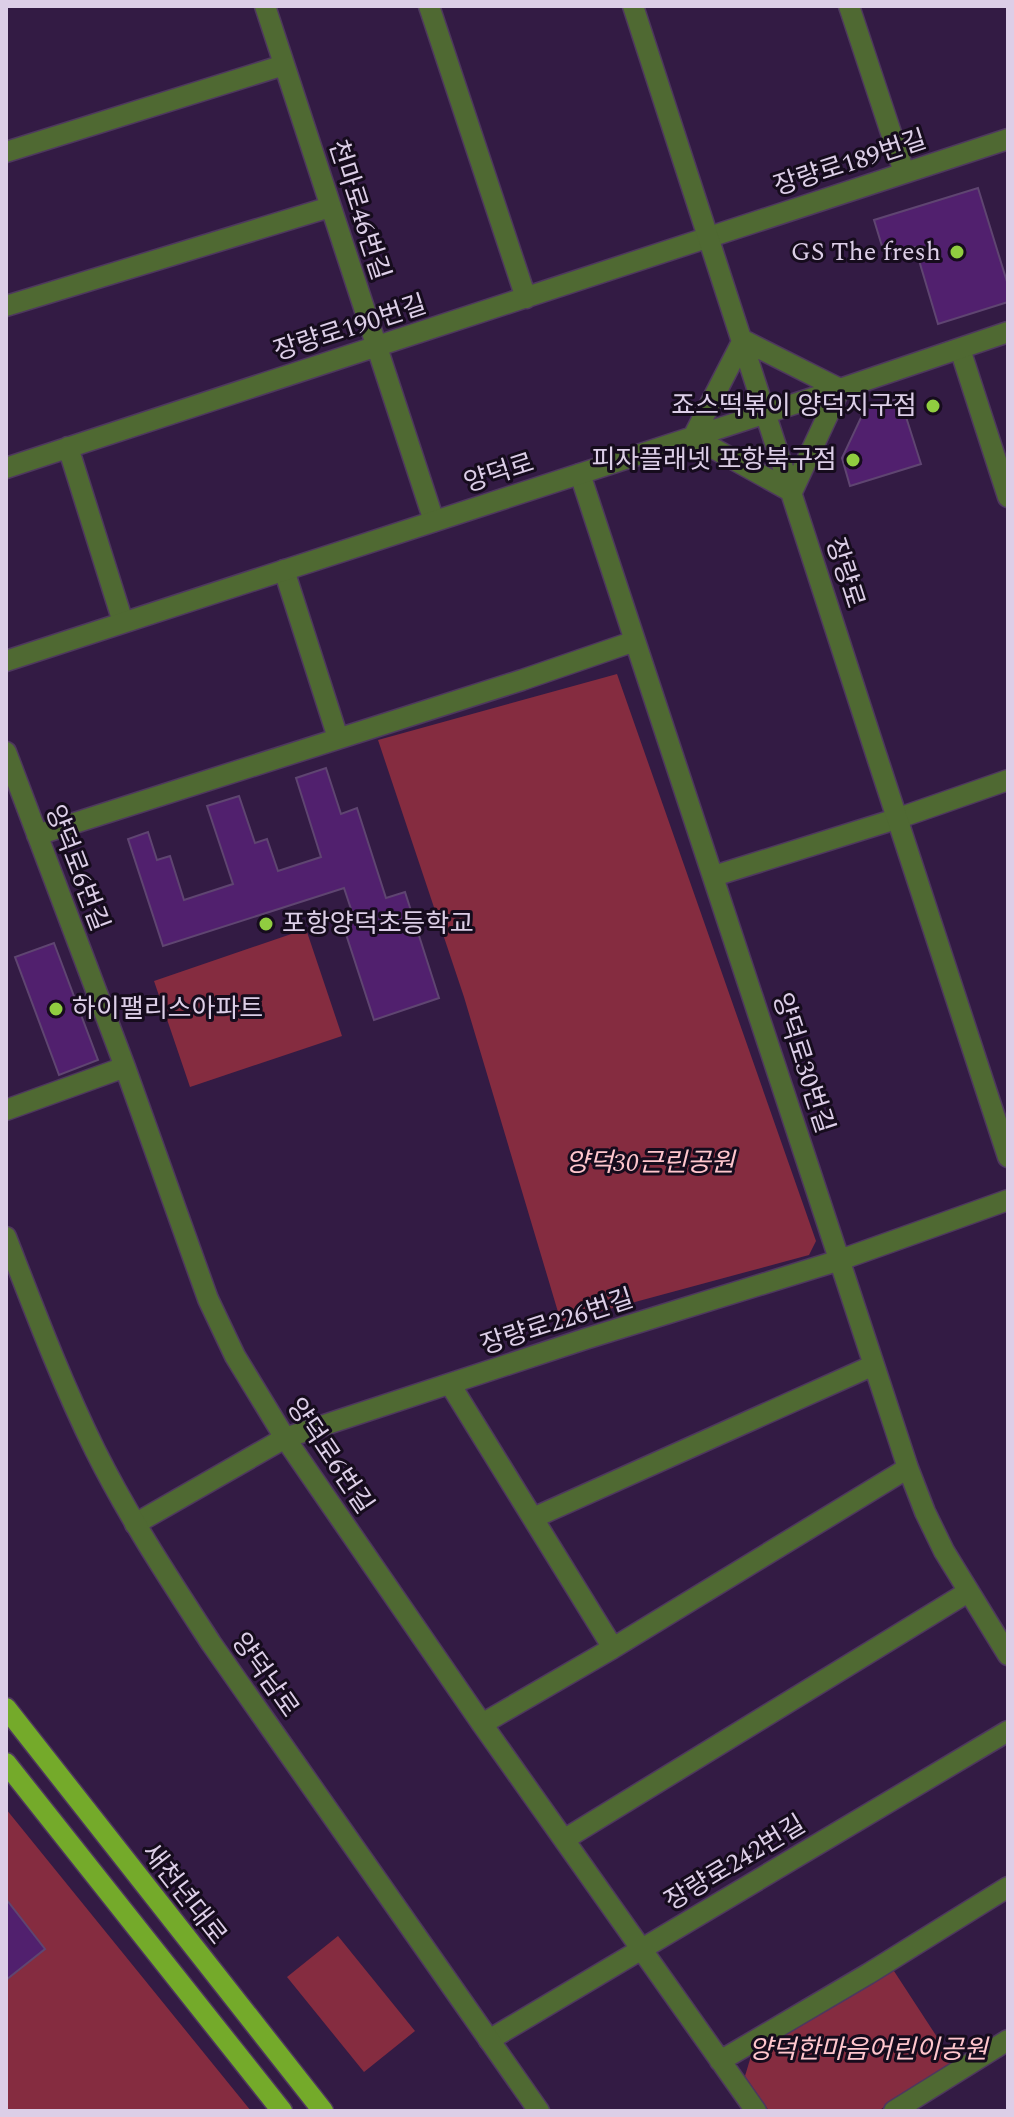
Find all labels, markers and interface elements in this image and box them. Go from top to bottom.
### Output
street label: 장량로189번길 [768,119,932,207]
street label: 천마로46번길 [317,135,401,285]
place label: GS The fresh [791,232,941,272]
marker: GS The fresh [948,243,966,261]
street label: 장량로190번길 [268,284,432,372]
place label: 죠스떡볶이 양덕지구점 [671,386,917,426]
marker: 죠스떡볶이 양덕지구점 [924,397,942,415]
place label: 피자플래넷 포항북구점 [591,440,837,480]
street label: 양덕로 [459,443,539,503]
marker: 피자플래넷 포항북구점 [844,451,862,469]
street label: 장량로 [815,533,875,613]
street label: 양덕로6번길 [35,799,119,937]
place label: 포항양덕초등학교 [282,904,473,944]
marker: 포항양덕초등학교 [257,915,275,933]
street label: 양덕로30번길 [761,988,845,1138]
place label: 하이팰리스아파트 [72,989,263,1029]
marker: 하이팰리스아파트 [47,1000,65,1018]
park label: 양덕30근린공원 [565,1143,737,1183]
street label: 장량로226번길 [475,1278,639,1366]
street label: 양덕로6번길 [276,1390,384,1522]
street label: 양덕남로 [221,1624,309,1726]
street label: 장량로242번길 [657,1805,813,1921]
street label: 새천년대로 [131,1835,237,1953]
park label: 양덕한마음어린이공원 [748,2030,990,2070]

